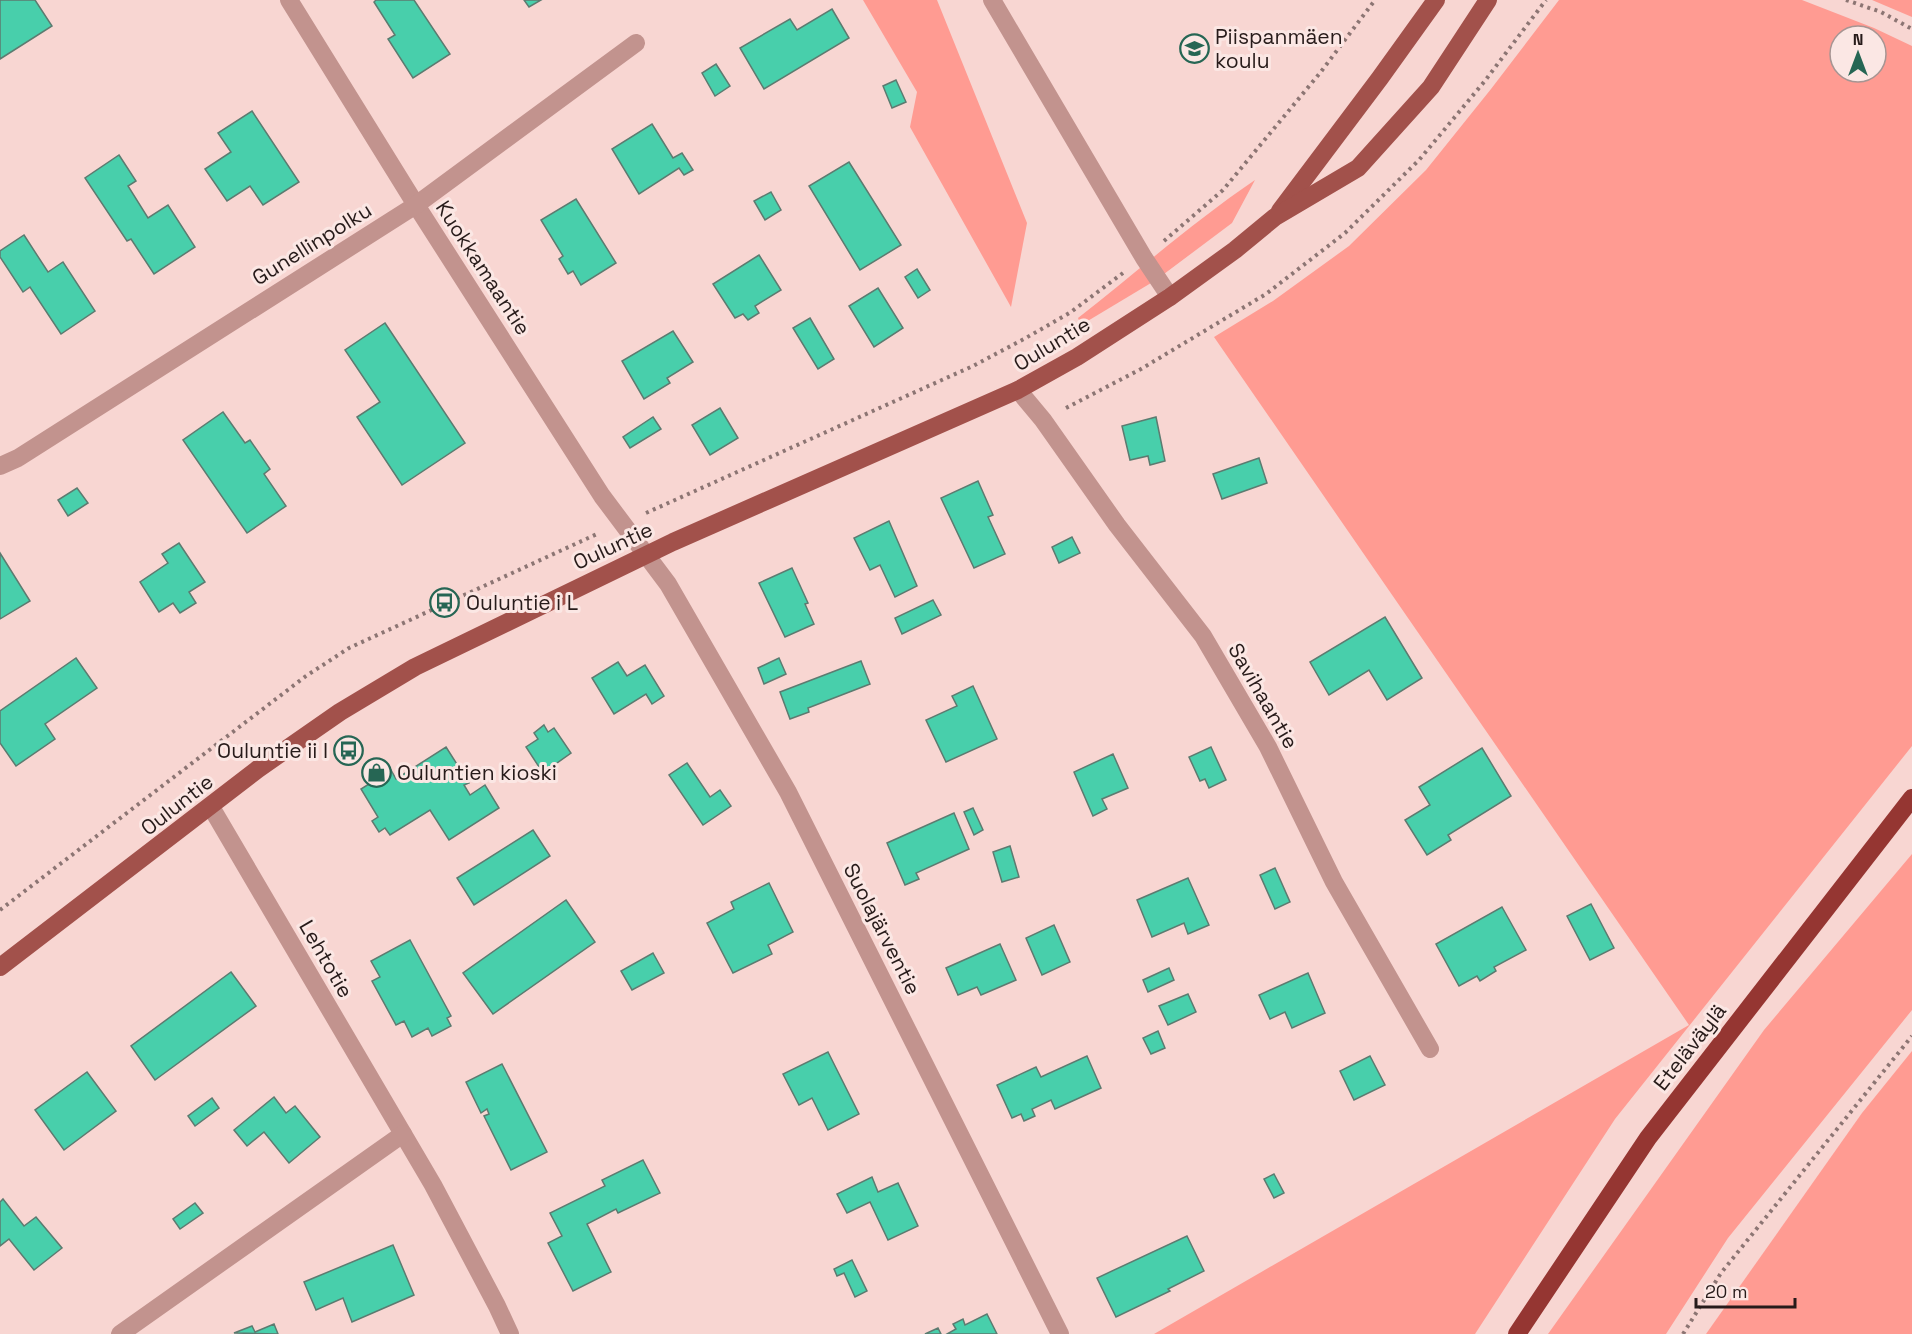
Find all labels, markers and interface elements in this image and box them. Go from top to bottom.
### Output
place label: Piispanmäen koulu [1215,23,1343,74]
north arrow [1828,24,1888,84]
text: N [1853,29,1863,50]
school or university icon: Piispanmäen koulu [1178,33,1210,65]
street label: Kuokkamaantie [430,195,537,340]
street label: Gunellinpolku [247,196,377,291]
street label: Ouluntie [1008,310,1095,377]
street label: Ouluntie [569,515,657,576]
bus stop icon: Ouluntie i L [429,587,461,619]
place label: Ouluntie i L [466,589,578,616]
street label: Savihaantie [1222,638,1305,753]
bus stop icon: Ouluntie ii I [333,735,365,767]
place label: Ouluntie ii I [217,737,328,764]
shop icon: Ouluntien kioski [360,757,392,789]
place label: Ouluntien kioski [397,759,557,786]
street label: Ouluntie [135,768,218,841]
street label: Suolajärventie [838,858,927,999]
street label: Lehtotie [293,915,359,1003]
street label: Eteläväylä [1647,998,1732,1096]
scale bar [1696,1271,1795,1309]
text: 20 m [1705,1280,1748,1303]

